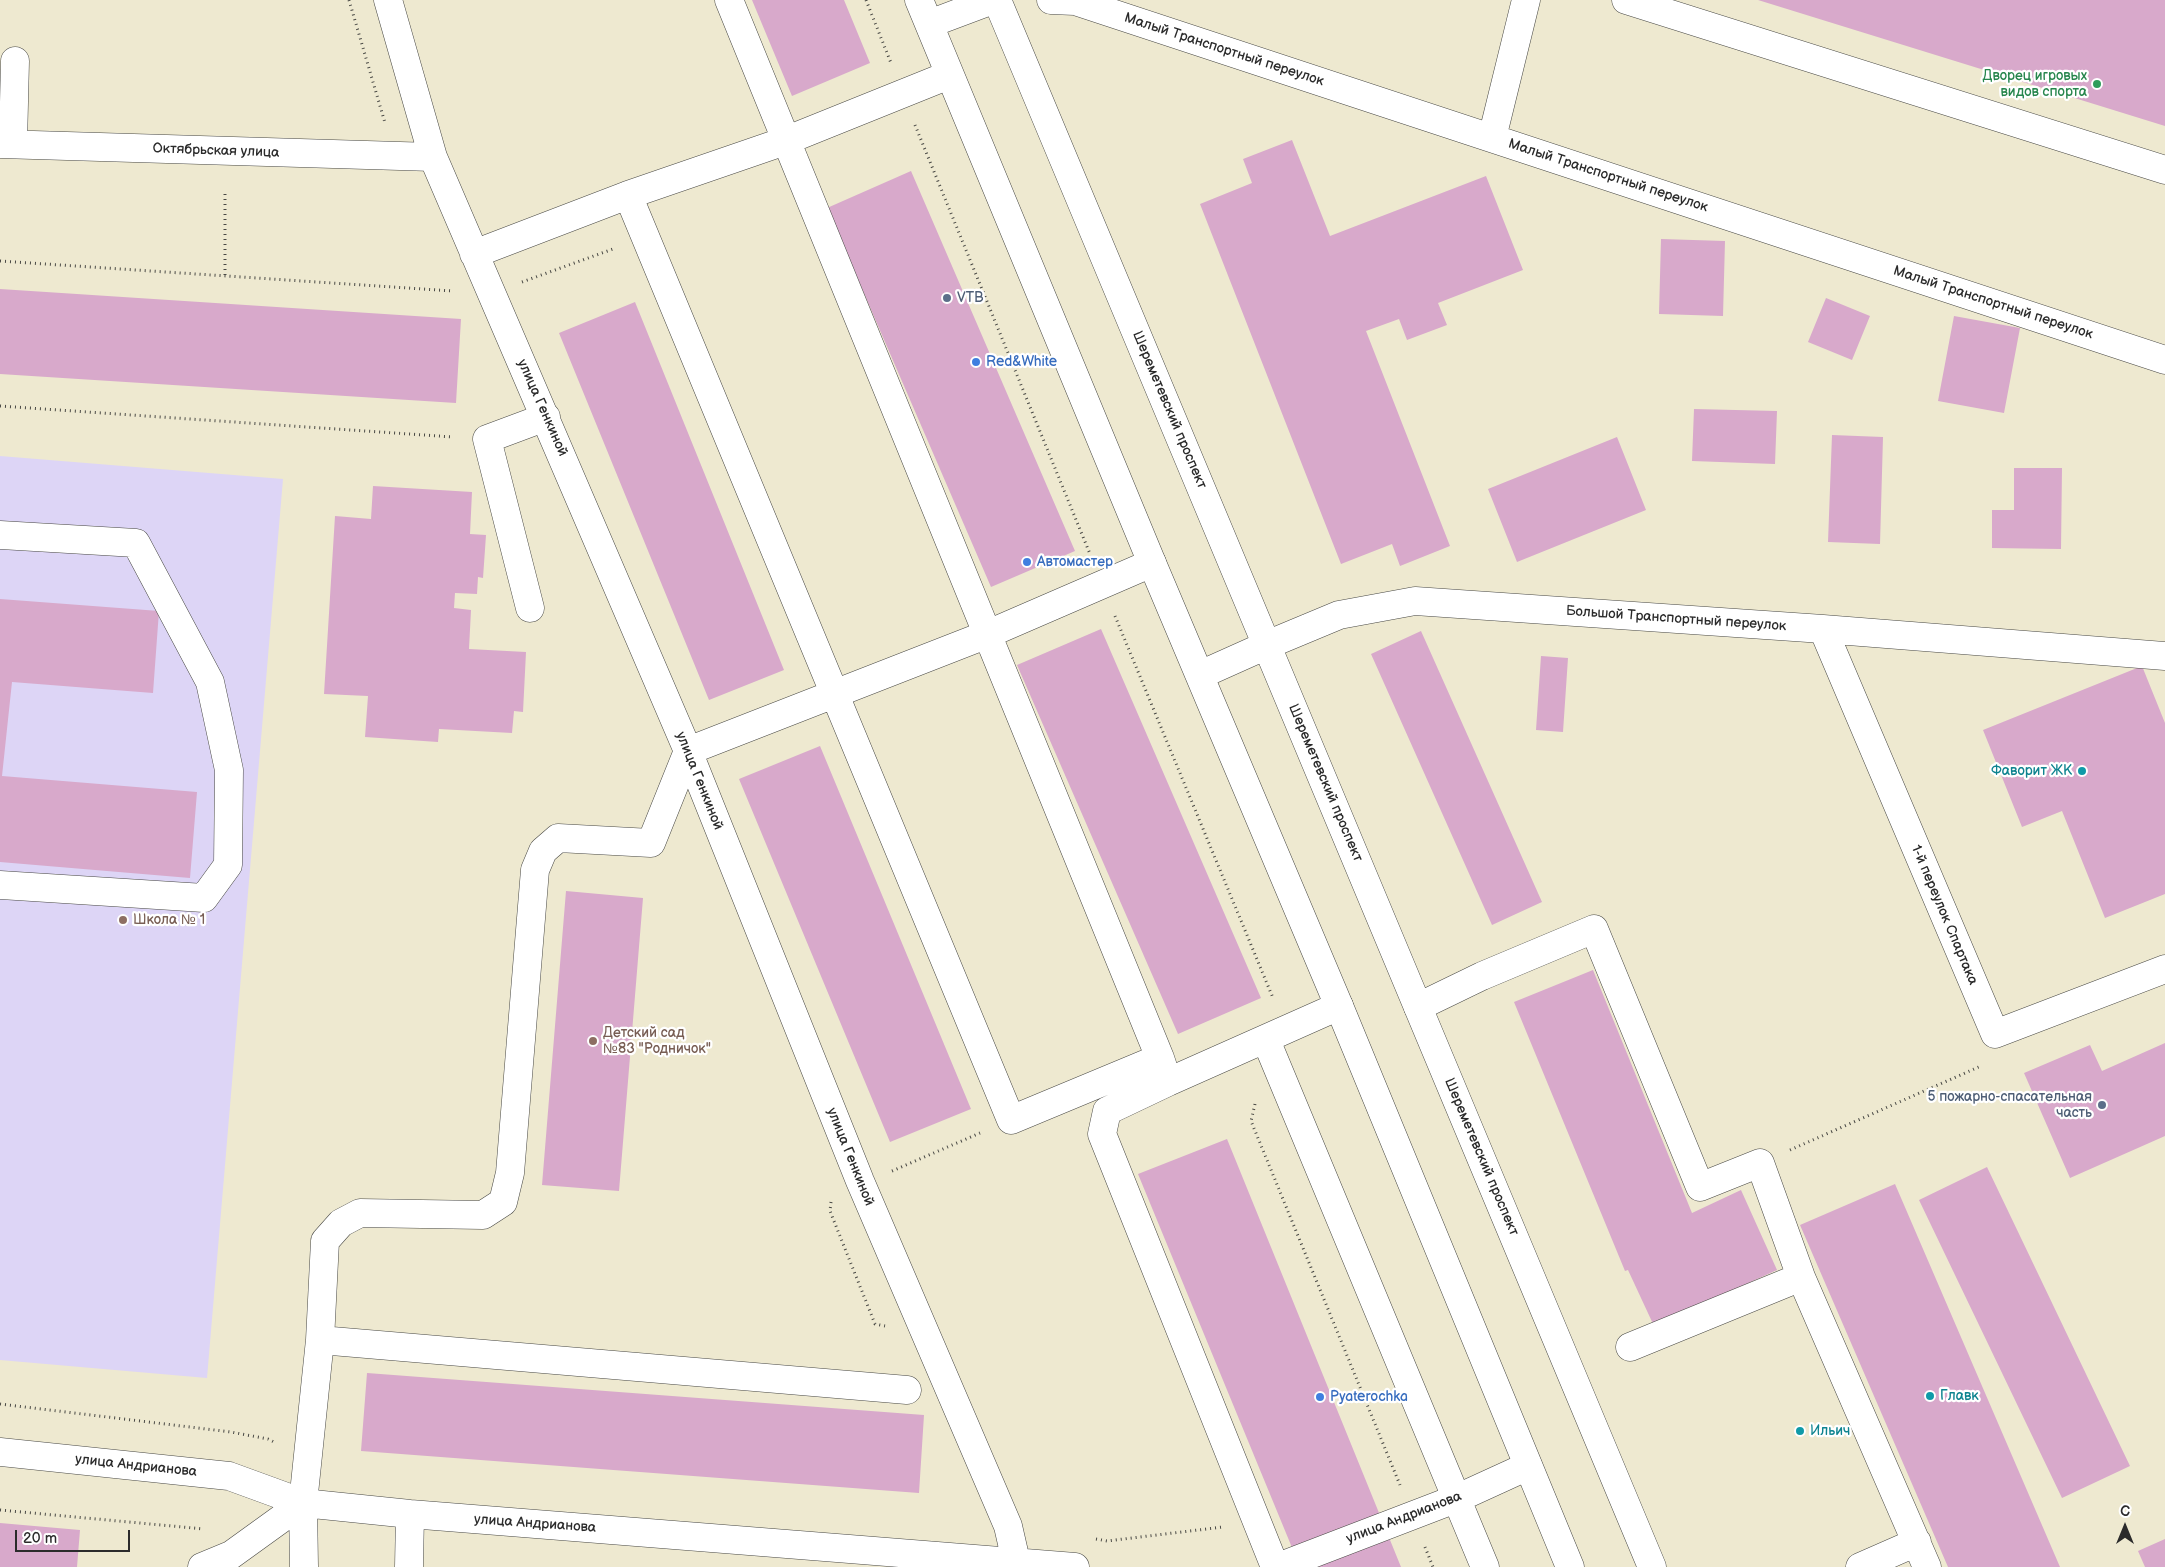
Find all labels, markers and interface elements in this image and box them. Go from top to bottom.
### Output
street label: Малый Транспортный переулок [1122,10,1326,90]
place label: Дворец игровых видов спорта [1983,68,2087,100]
marker: Дворец игровых видов спорта [2091,78,2103,90]
street label: Малый Транспортный переулок [1506,136,1710,216]
street label: Октябрьская улица [152,140,280,162]
street label: Малый Транспортный переулок [1891,263,2095,343]
place label: VTB [957,290,984,306]
marker: VTB [941,292,953,304]
street label: Шереметевский проспект [1128,329,1210,491]
place label: Red&White [986,354,1057,370]
marker: Red&White [970,356,982,368]
street label: улица Генкиной [513,357,571,459]
place label: Автомастер [1037,554,1113,570]
marker: Автомастер [1021,556,1033,568]
street label: Большой Транспортный переулок [1565,603,1787,635]
street label: Шереметевский проспект [1284,702,1366,864]
street label: улица Генкиной [672,729,726,833]
place label: Фаворит ЖК [1991,763,2072,779]
marker: Фаворит ЖК [2076,765,2088,777]
street label: 1-й переулок Спартака [1907,843,1981,987]
place label: Школа № 1 [133,912,205,928]
marker: Школа № 1 [117,914,129,926]
place label: Детский сад №83 "Родничок" [603,1025,711,1058]
marker: Детский сад №83 "Родничок" [587,1035,599,1047]
street label: Шереметевский проспект [1440,1076,1522,1238]
place label: 5 пожарно-спасательная часть [1927,1089,2092,1122]
marker: 5 пожарно-спасательная часть [2096,1099,2108,1111]
street label: улица Генкиной [823,1105,877,1209]
place label: Главк [1940,1388,1979,1404]
place label: Pyaterochka [1330,1389,1408,1405]
marker: Главк [1924,1390,1936,1402]
marker: Pyaterochka [1314,1391,1326,1403]
place label: Ильич [1810,1423,1850,1439]
marker: Ильич [1794,1425,1806,1437]
street label: улица Андрианова [74,1451,198,1481]
street label: улица Андрианова [1344,1488,1464,1548]
north arrow [2100,1502,2150,1552]
text: С [2120,1503,2130,1520]
street label: улица Андрианова [473,1511,597,1537]
scale bar [18,1520,132,1552]
text: 20 m [23,1529,57,1548]

